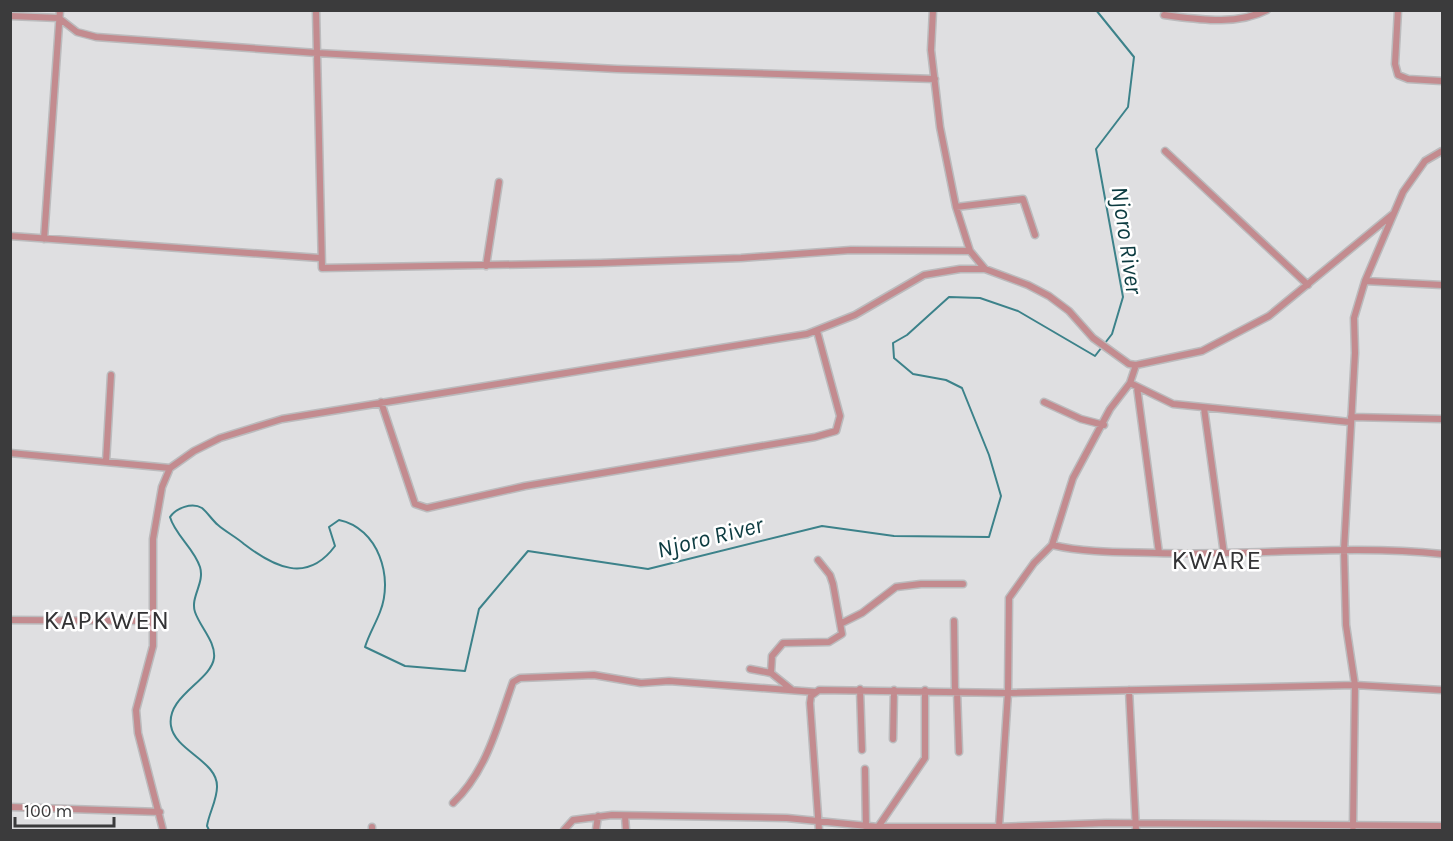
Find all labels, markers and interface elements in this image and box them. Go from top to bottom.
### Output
water label: Njoro River [1106,184,1149,296]
water label: Njoro River [654,510,767,564]
district label: KWARE [1171,545,1263,576]
district label: KAPKWEN [43,605,171,636]
scale bar [15,790,114,828]
text: 100 m [24,800,72,822]

